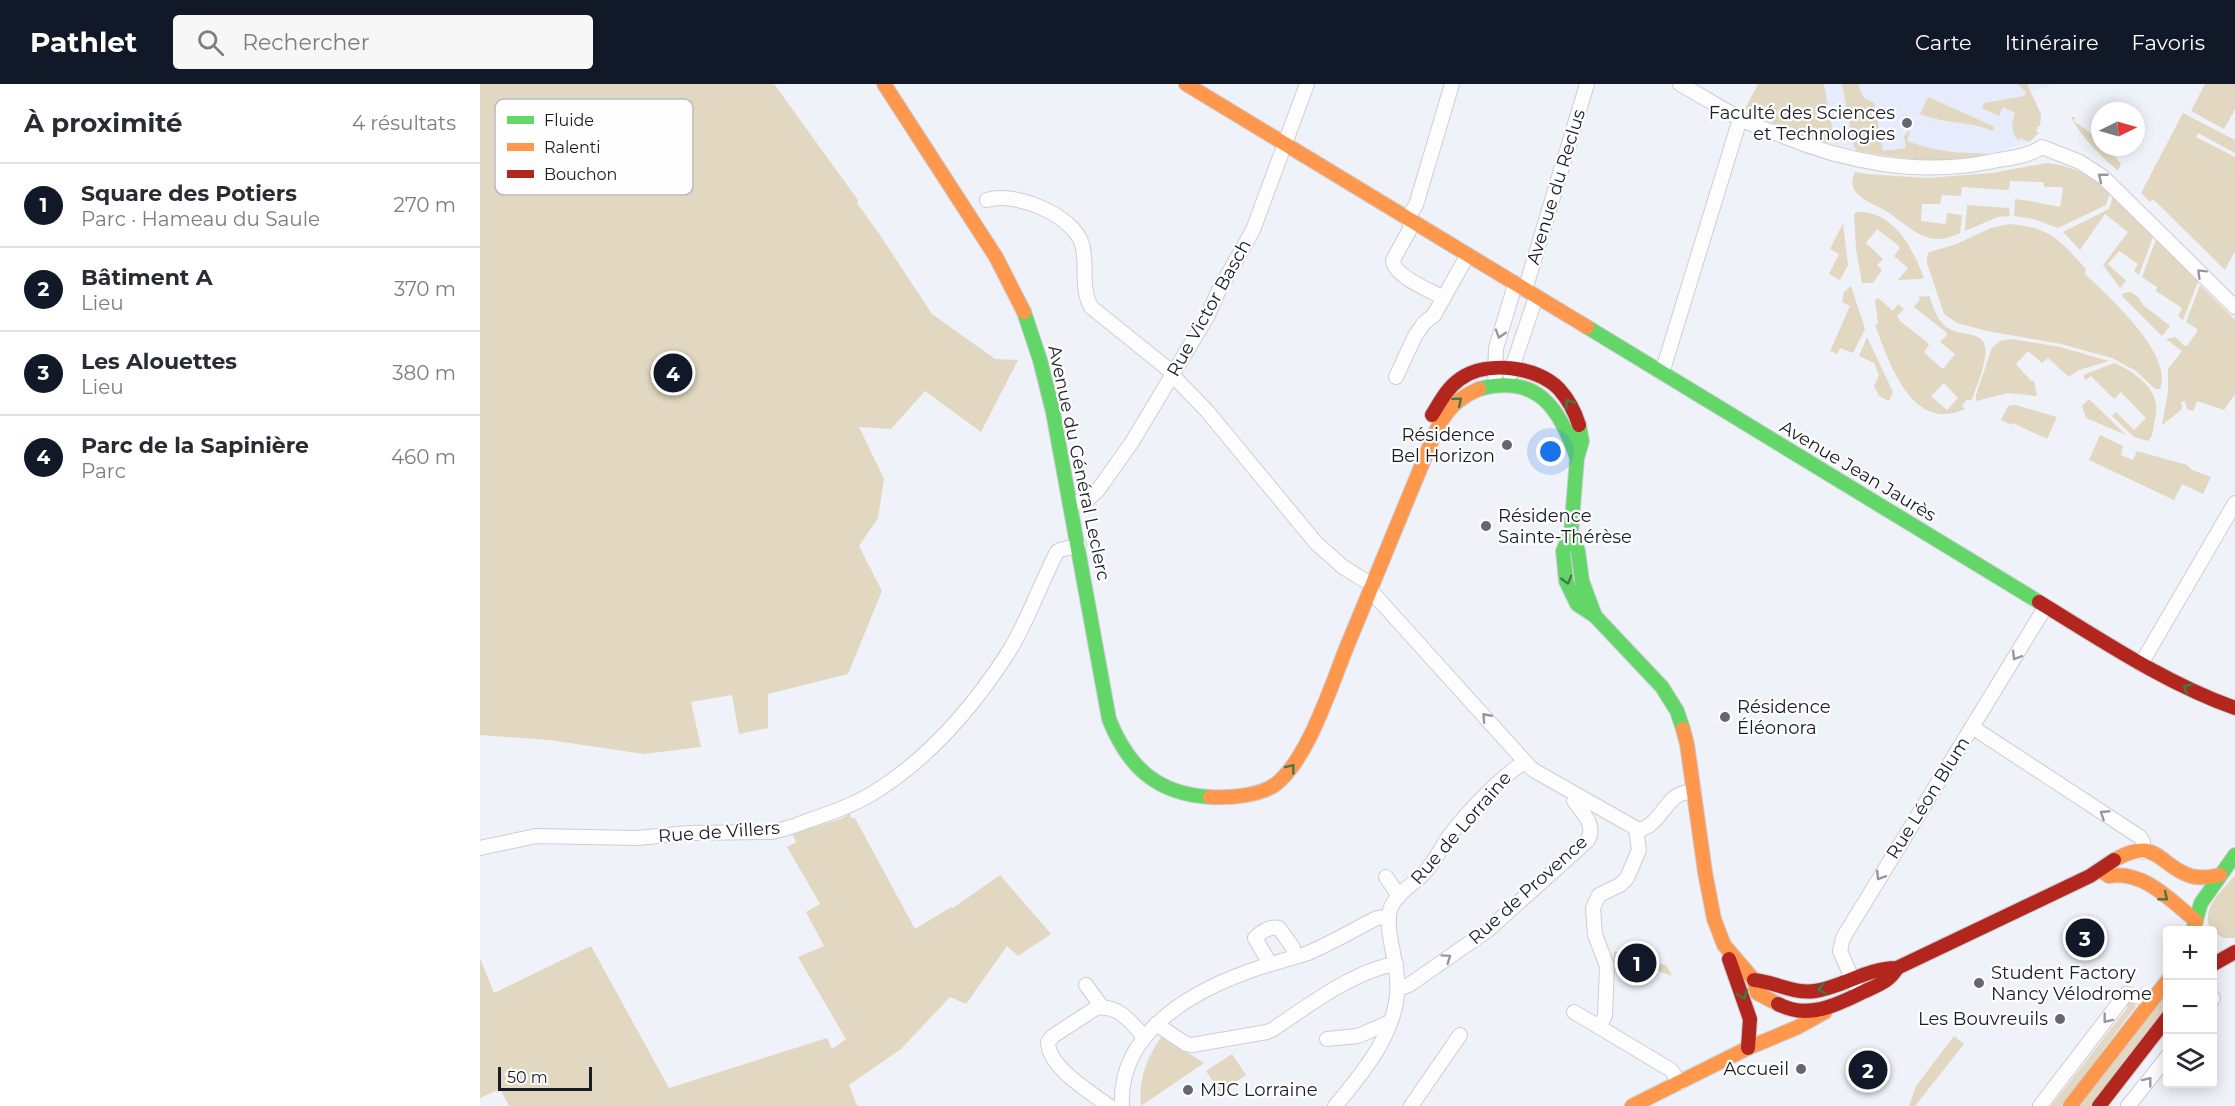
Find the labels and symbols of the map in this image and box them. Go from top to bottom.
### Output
legend [495,99,693,195]
place label: Faculté des Sciences et Technologies [1709,102,1895,145]
north arrow [2091,102,2145,156]
street label: Avenue du Reclus [1522,106,1590,267]
text: Fluide [544,111,594,130]
marker: Faculté des Sciences et Technologies [1900,116,1914,130]
text: Ralenti [544,138,601,157]
text: Bouchon [544,165,617,184]
one-way arrow [2098,174,2109,185]
street label: Rue Victor Basch [1162,236,1256,380]
one-way arrow [2197,270,2208,281]
one-way arrow [1495,328,1507,339]
street label: Avenue du Général Leclerc [1043,343,1115,583]
pin: 4 [654,350,692,396]
one-way arrow [1451,397,1462,408]
one-way arrow [1564,399,1576,409]
street label: Avenue Jean Jaurès [1776,416,1940,526]
place label: Résidence Bel Horizon [1391,424,1495,467]
your location [1536,437,1565,466]
marker: Résidence Bel Horizon [1500,438,1514,452]
place label: Résidence Sainte-Thérèse [1498,505,1632,548]
marker: Résidence Sainte-Thérèse [1479,519,1493,533]
one-way arrow [1560,574,1572,584]
one-way arrow [2011,650,2023,660]
one-way arrow [2183,684,2193,695]
place label: Résidence Éléonora [1737,696,1831,739]
marker: Résidence Éléonora [1718,710,1732,724]
one-way arrow [1482,714,1493,724]
street label: Rue Léon Blum [1882,733,1974,863]
one-way arrow [1283,763,1294,774]
street label: Rue de Lorraine [1406,767,1516,889]
one-way arrow [2100,810,2111,821]
street label: Rue de Villers [657,817,781,847]
street label: Rue de Provence [1464,831,1592,949]
one-way arrow [1876,870,1888,880]
one-way arrow [2157,889,2168,900]
pin: 3 [2066,916,2104,960]
pin: 1 [1618,940,1656,986]
one-way arrow [1441,954,1452,965]
place label: Student Factory Nancy Vélodrome [1991,962,2152,1005]
marker: Student Factory Nancy Vélodrome [1972,976,1986,990]
one-way arrow [1817,982,1827,995]
one-way arrow [1735,990,1748,1000]
place label: Les Bouvreuils [1918,1008,2048,1030]
marker: Les Bouvreuils [2053,1012,2067,1026]
one-way arrow [2103,1012,2114,1023]
pin: 2 [1848,1048,1888,1092]
place label: Accueil [1723,1058,1789,1080]
marker: Accueil [1794,1062,1808,1076]
scale bar [498,1064,592,1092]
one-way arrow [2141,1077,2152,1088]
place label: MJC Lorraine [1200,1079,1318,1101]
marker: MJC Lorraine [1181,1083,1195,1097]

